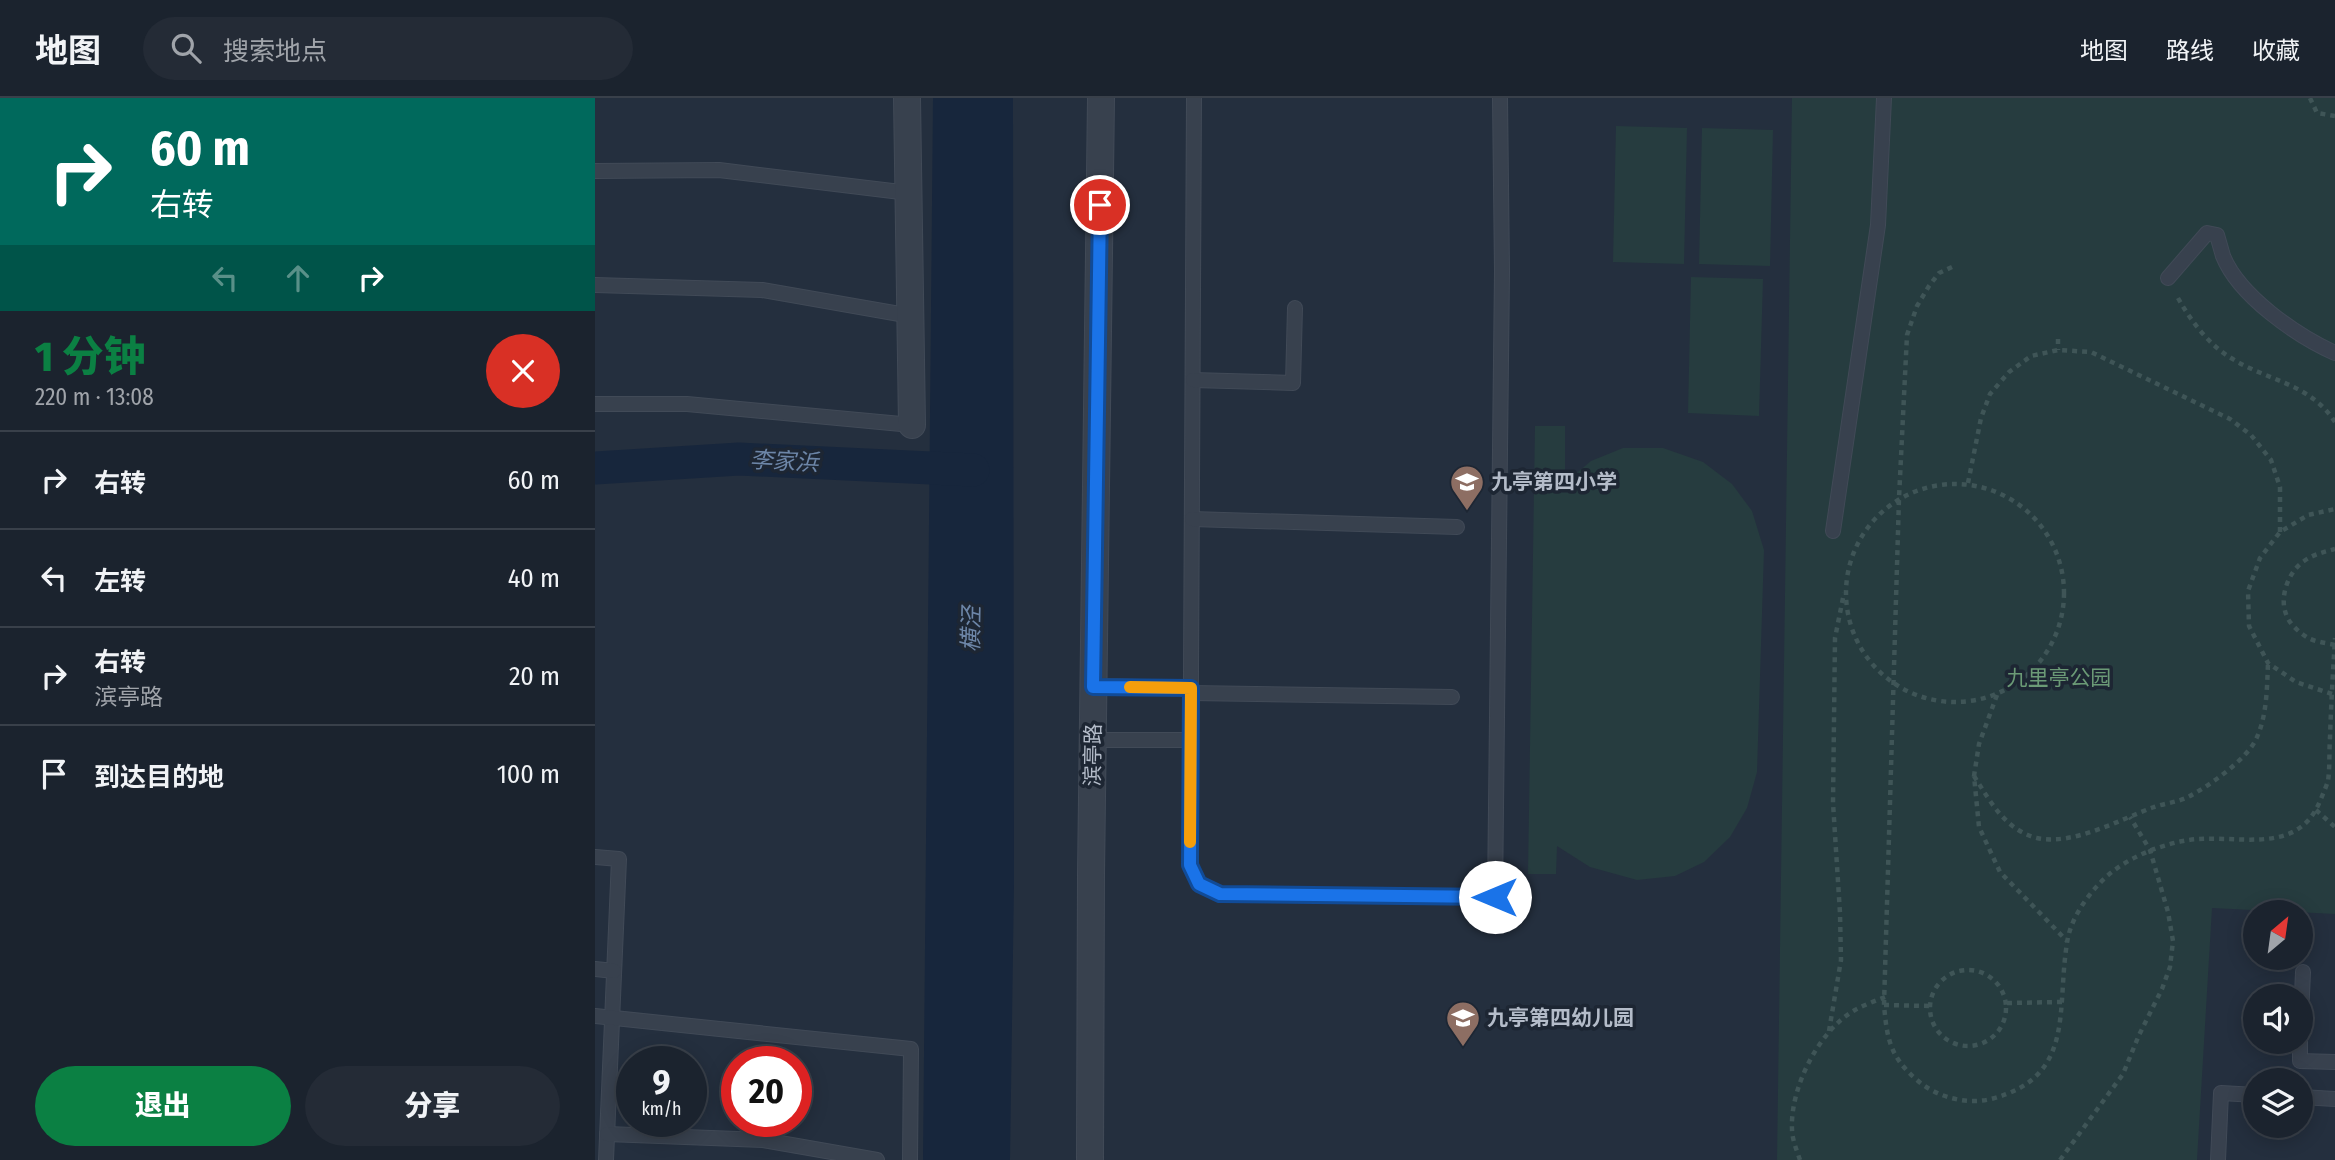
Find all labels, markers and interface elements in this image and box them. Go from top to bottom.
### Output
search box [143,17,633,80]
icon: search [167,29,205,67]
text: 地图 [35,31,101,71]
text: 搜索地点 [223,36,327,67]
text: 地图 [2080,37,2128,65]
text: 路线 [2166,37,2214,65]
text: 收藏 [2252,37,2300,65]
text: 60 m [150,119,250,178]
icon: right [35,126,126,217]
pin [1070,175,1130,235]
text: 右转 [150,186,214,224]
icon: arrive [1081,186,1119,224]
icon: left [206,259,244,297]
icon: ahead [279,259,317,297]
icon: right [352,259,390,297]
text: 1 分钟 [35,332,146,382]
button: close [486,334,560,408]
text: 220 m · 13:08 [35,383,154,411]
water label: 李家浜 [749,445,821,477]
icon: right [35,461,73,499]
school or university icon: 九亭第四小学 [1448,463,1486,512]
text: 60 m [507,465,560,496]
text: 右转 [94,468,146,499]
place label: 九亭第四小学 [1491,469,1617,495]
icon: left [35,559,73,597]
text: 40 m [508,563,560,594]
text: 左转 [94,566,146,597]
water label: 横泾 [957,604,985,652]
text: 右转 [94,647,146,678]
icon: right [35,657,73,695]
text: 20 m [509,661,560,692]
park label: 九里亭公园 [2007,665,2112,691]
text: 滨亭路 [94,683,163,711]
street label: 滨亭路 [1079,723,1107,787]
icon: arrive [35,755,73,793]
text: 100 m [497,759,560,790]
text: 到达目的地 [94,762,224,793]
position arrow [1458,860,1532,934]
north arrow [2243,900,2313,970]
map controls [2243,900,2313,1138]
button: sound [2243,984,2313,1054]
school or university icon: 九亭第四幼儿园 [1444,999,1482,1048]
place label: 九亭第四幼儿园 [1487,1005,1634,1031]
speed limit sign: 20 [721,1046,812,1137]
text: 9 [652,1061,671,1103]
button: 退出 [35,1066,291,1146]
button: 分享 [305,1066,560,1146]
button: layers [2243,1068,2313,1138]
text: km/h [641,1098,682,1120]

